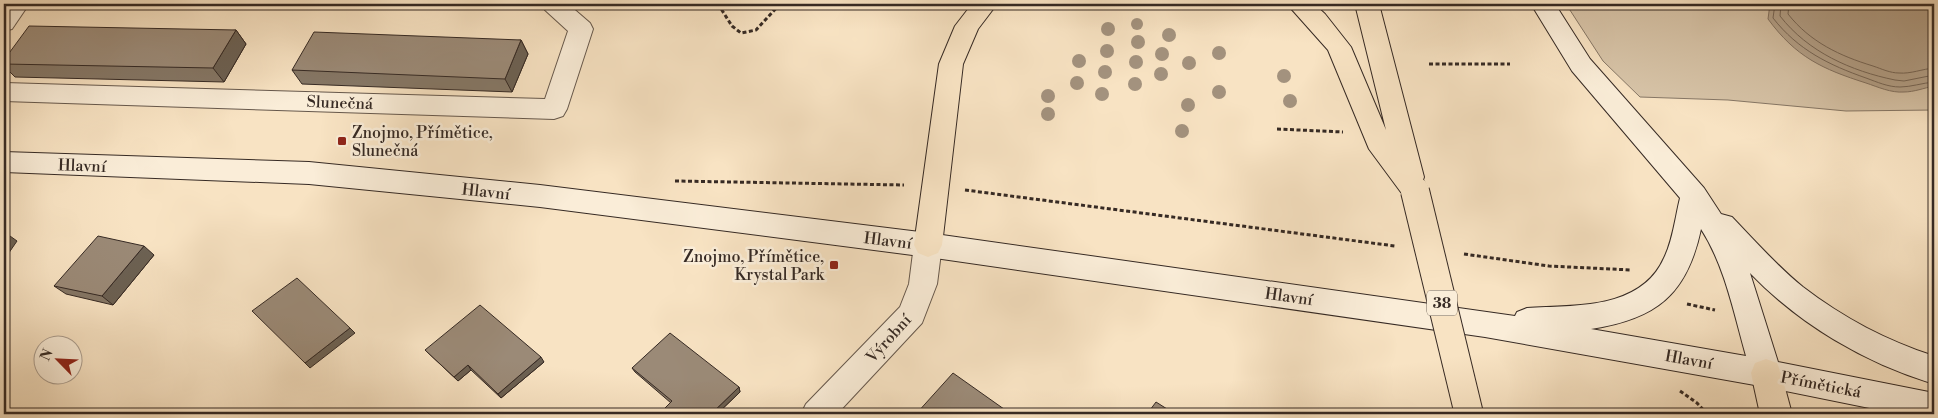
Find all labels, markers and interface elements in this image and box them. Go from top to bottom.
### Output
street label: Slunečná [306,92,374,114]
place label: Znojmo, Přímětice, Slunečná [352,123,493,161]
marker: Znojmo, Přímětice, Slunečná [336,135,348,147]
street label: Hlavní [57,155,107,177]
street label: Hlavní [461,180,512,205]
street label: Hlavní [863,228,914,254]
place label: Znojmo, Přímětice, Krystal Park [683,247,826,285]
marker: Znojmo, Přímětice, Krystal Park [828,259,840,271]
street label: Hlavní [1264,284,1315,310]
road number: 38 [1427,290,1457,316]
street label: Výrobní [861,310,916,368]
north arrow [32,336,82,386]
text: N [37,346,58,364]
street label: Hlavní [1663,346,1715,374]
street label: Přímětická [1779,367,1864,403]

